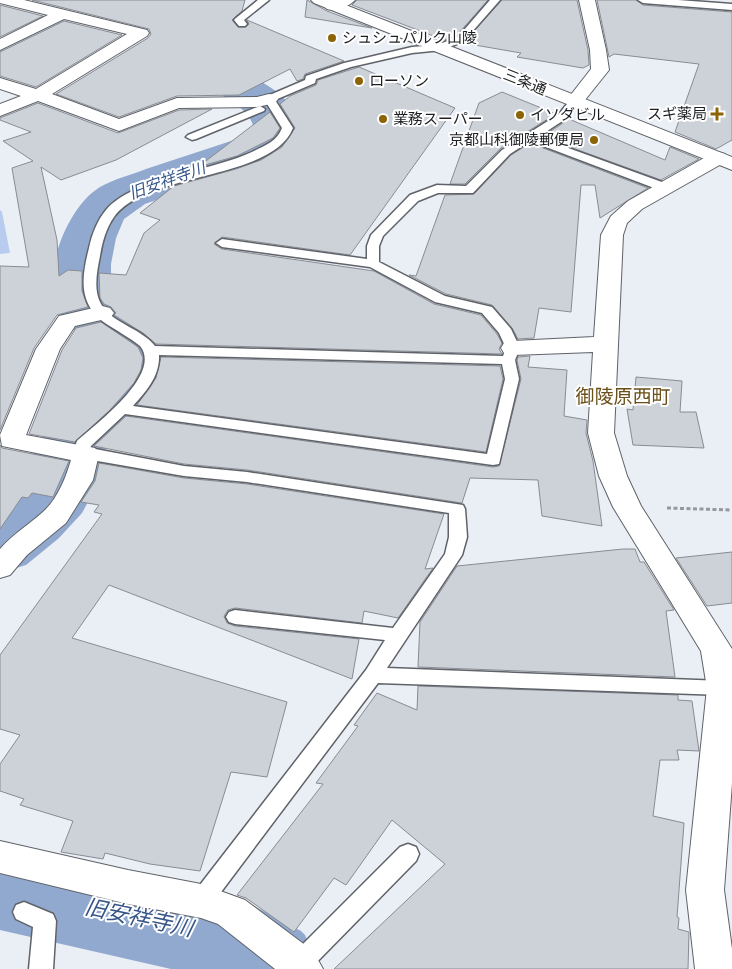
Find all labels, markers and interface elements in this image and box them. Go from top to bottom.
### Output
place label: シュシュパルク山陵 [342,28,477,46]
marker: シュシュパルク山陵 [326,32,338,44]
street label: 三条通 [501,64,550,98]
place label: ローソン [369,71,429,89]
marker: ローソン [353,75,365,87]
place label: スギ薬局 [647,104,707,122]
place label: イソダビル [530,105,605,123]
marker: スギ薬局 [711,108,723,120]
place label: 業務スーパー [393,109,483,127]
marker: イソダビル [514,109,526,121]
marker: 業務スーパー [377,113,389,125]
place label: 京都山科御陵郵便局 [449,130,584,148]
marker: 京都山科御陵郵便局 [588,134,600,146]
water label: 旧安祥寺川 [126,156,210,202]
district label: 御陵原西町 [575,384,671,407]
water label: 旧安祥寺川 [82,892,198,942]

